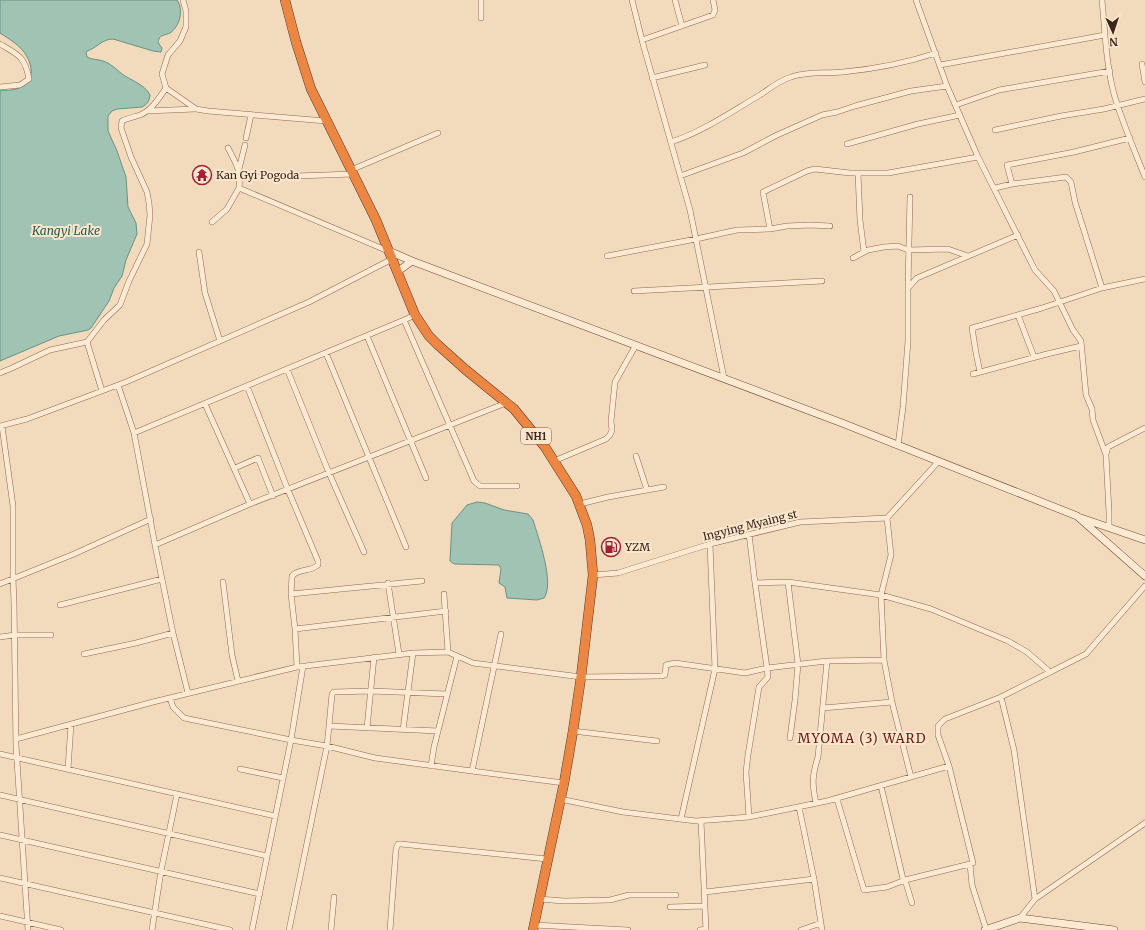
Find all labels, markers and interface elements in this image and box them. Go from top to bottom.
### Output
north arrow [1093,12,1133,52]
text: N [1109,35,1118,49]
temple icon: Kan Gyi Pogoda [191,164,213,186]
place label: Kan Gyi Pogoda [216,168,299,182]
water label: Kangyi Lake [31,223,100,238]
road number: NH1 [521,428,551,444]
street label: Ingying Myaing st [701,506,799,543]
fuel station icon: YZM [600,536,622,558]
place label: YZM [624,540,650,554]
district label: MYOMA (3) WARD [798,730,926,747]

